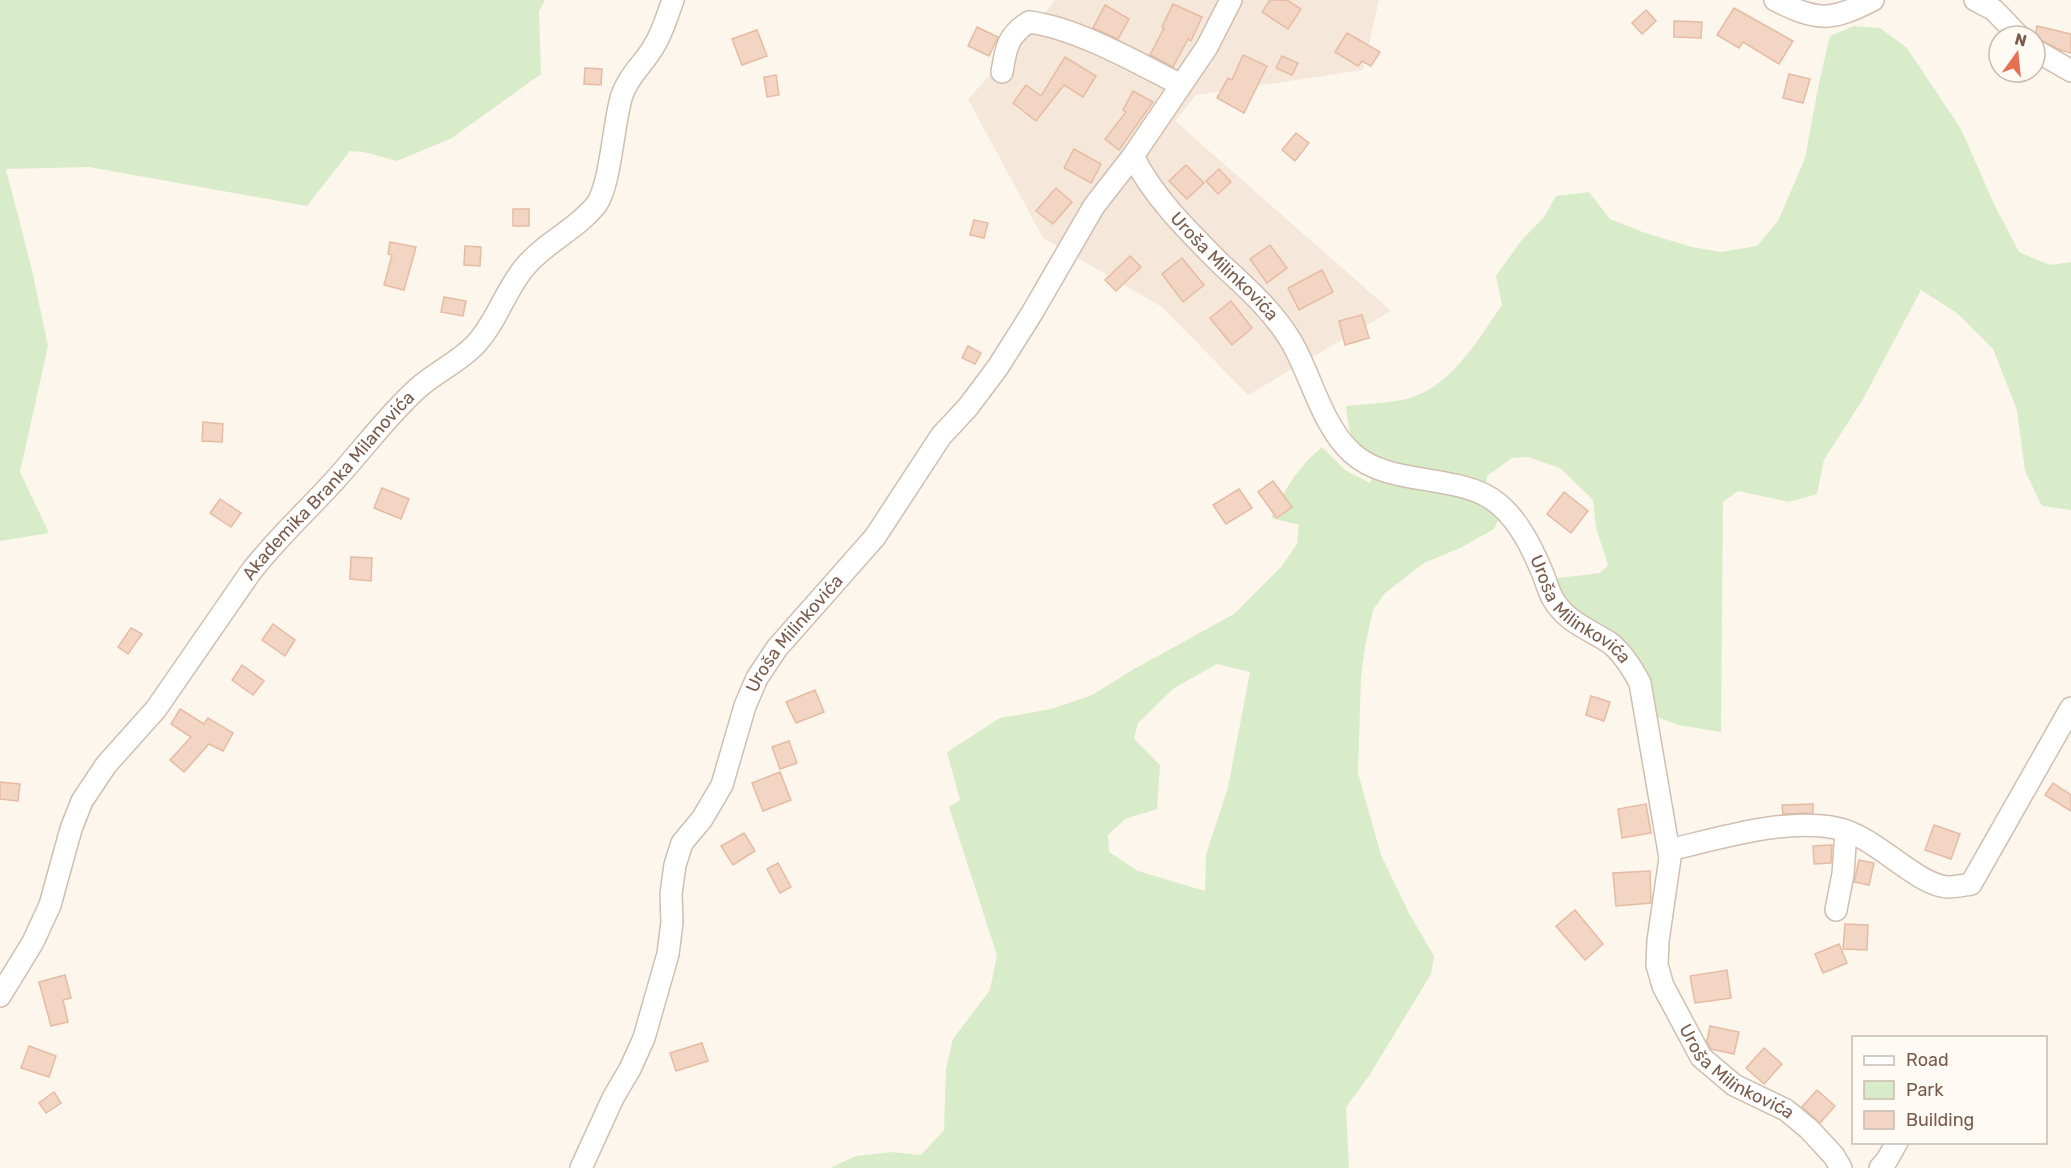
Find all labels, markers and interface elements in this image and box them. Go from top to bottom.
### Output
north arrow [1987,24,2047,84]
text: N [2013,29,2029,51]
street label: Uroša Milinkovića [1166,207,1283,325]
street label: Akademika Branka Milanovića [238,386,419,584]
street label: Uroša Milinkovića [1525,551,1636,668]
street label: Uroša Milinkovića [741,570,848,695]
street label: Uroša Milinkovića [1674,1020,1799,1123]
legend [1852,1036,2047,1144]
text: Road [1906,1049,1949,1071]
text: Park [1906,1079,1944,1101]
text: Building [1906,1109,1974,1131]

